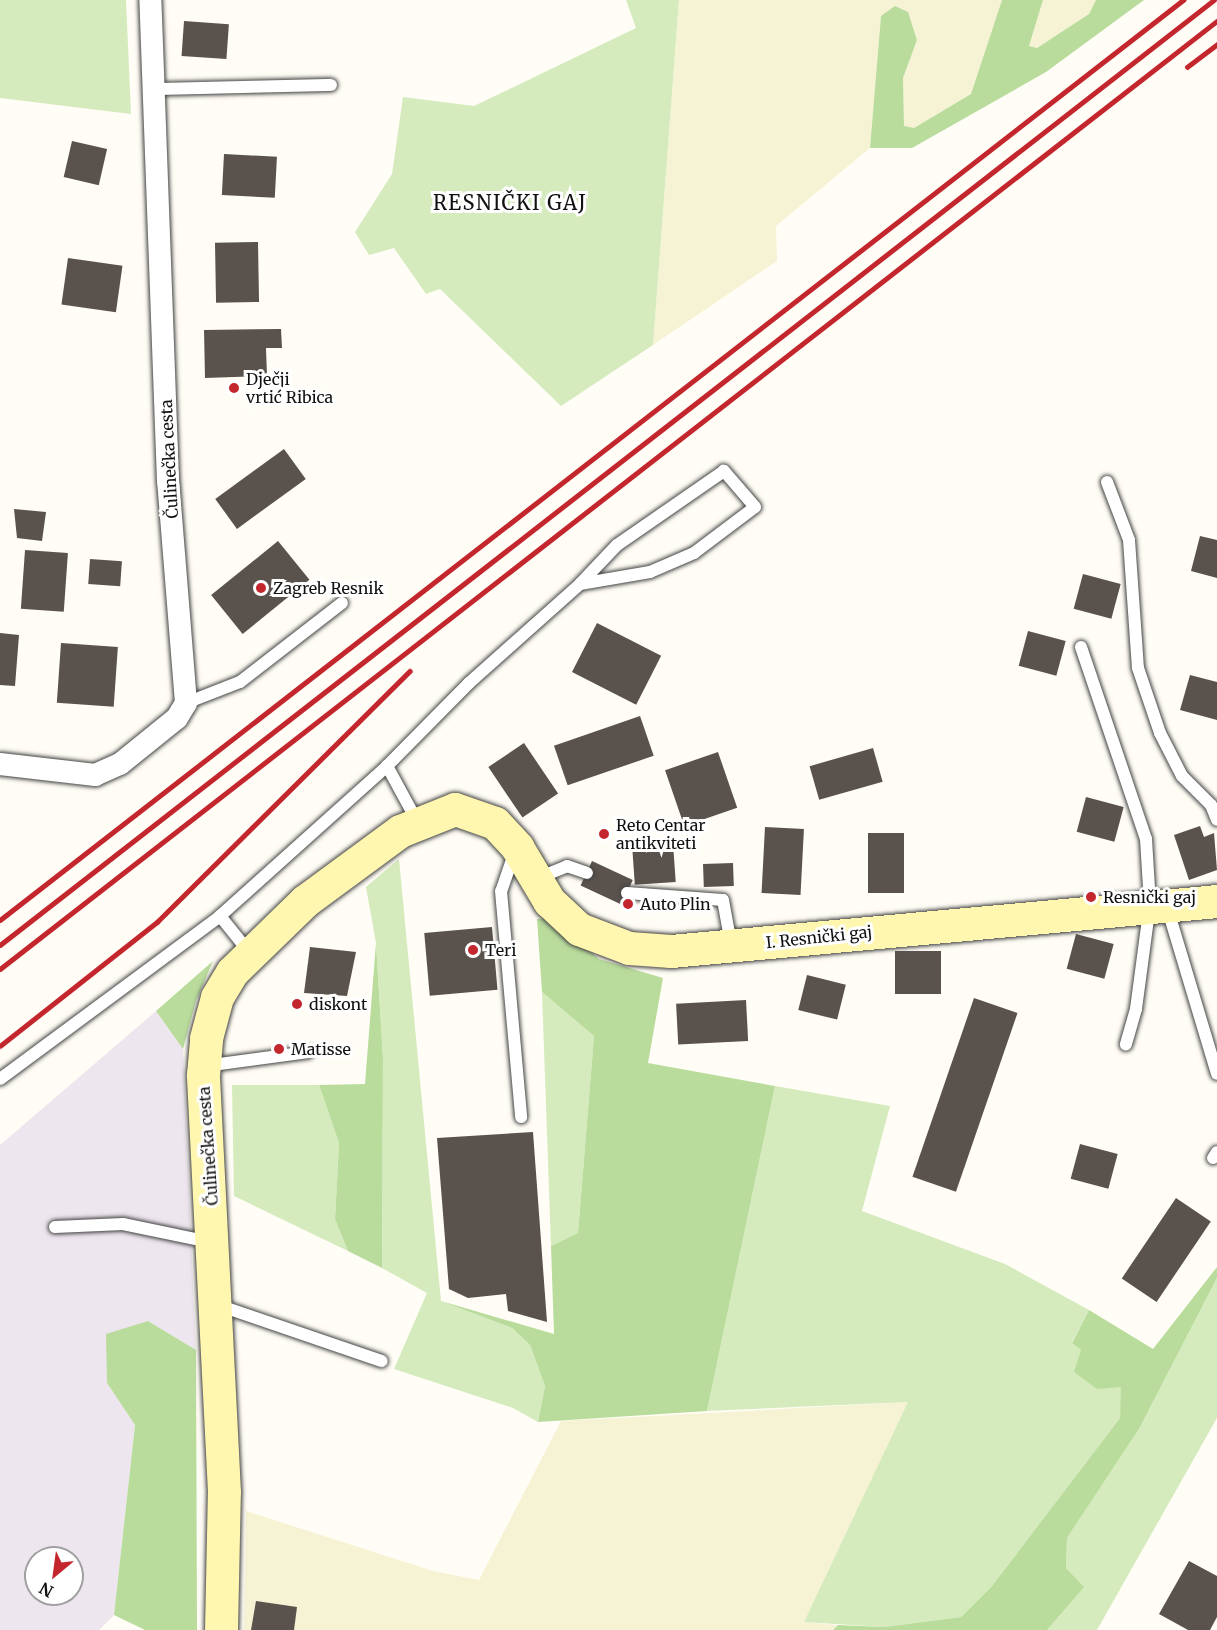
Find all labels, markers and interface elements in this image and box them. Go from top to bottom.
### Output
district label: RESNIČKI GAJ [433,190,587,214]
place label: Dječji vrtić Ribica [246,369,333,407]
marker: Dječji vrtić Ribica [227,381,241,395]
street label: Čulinečka cesta [156,399,182,519]
place label: Zagreb Resnik [273,578,384,598]
marker: Zagreb Resnik [254,581,268,595]
place label: Reto Centar antikviteti [616,815,706,853]
marker: Reto Centar antikviteti [597,827,611,841]
place label: Resnički gaj [1103,887,1196,907]
marker: Resnički gaj [1084,890,1098,904]
place label: Auto Plin [640,894,711,914]
marker: Auto Plin [621,897,635,911]
street label: I. Resnički gaj [765,922,873,952]
place label: Teri [485,940,516,960]
marker: Teri [466,943,480,957]
place label: diskont [309,994,367,1014]
marker: diskont [290,997,304,1011]
place label: Matisse [291,1039,351,1059]
marker: Matisse [272,1042,286,1056]
street label: Čulinečka cesta [194,1086,222,1206]
north arrow [24,1546,84,1606]
text: N [36,1578,57,1602]

